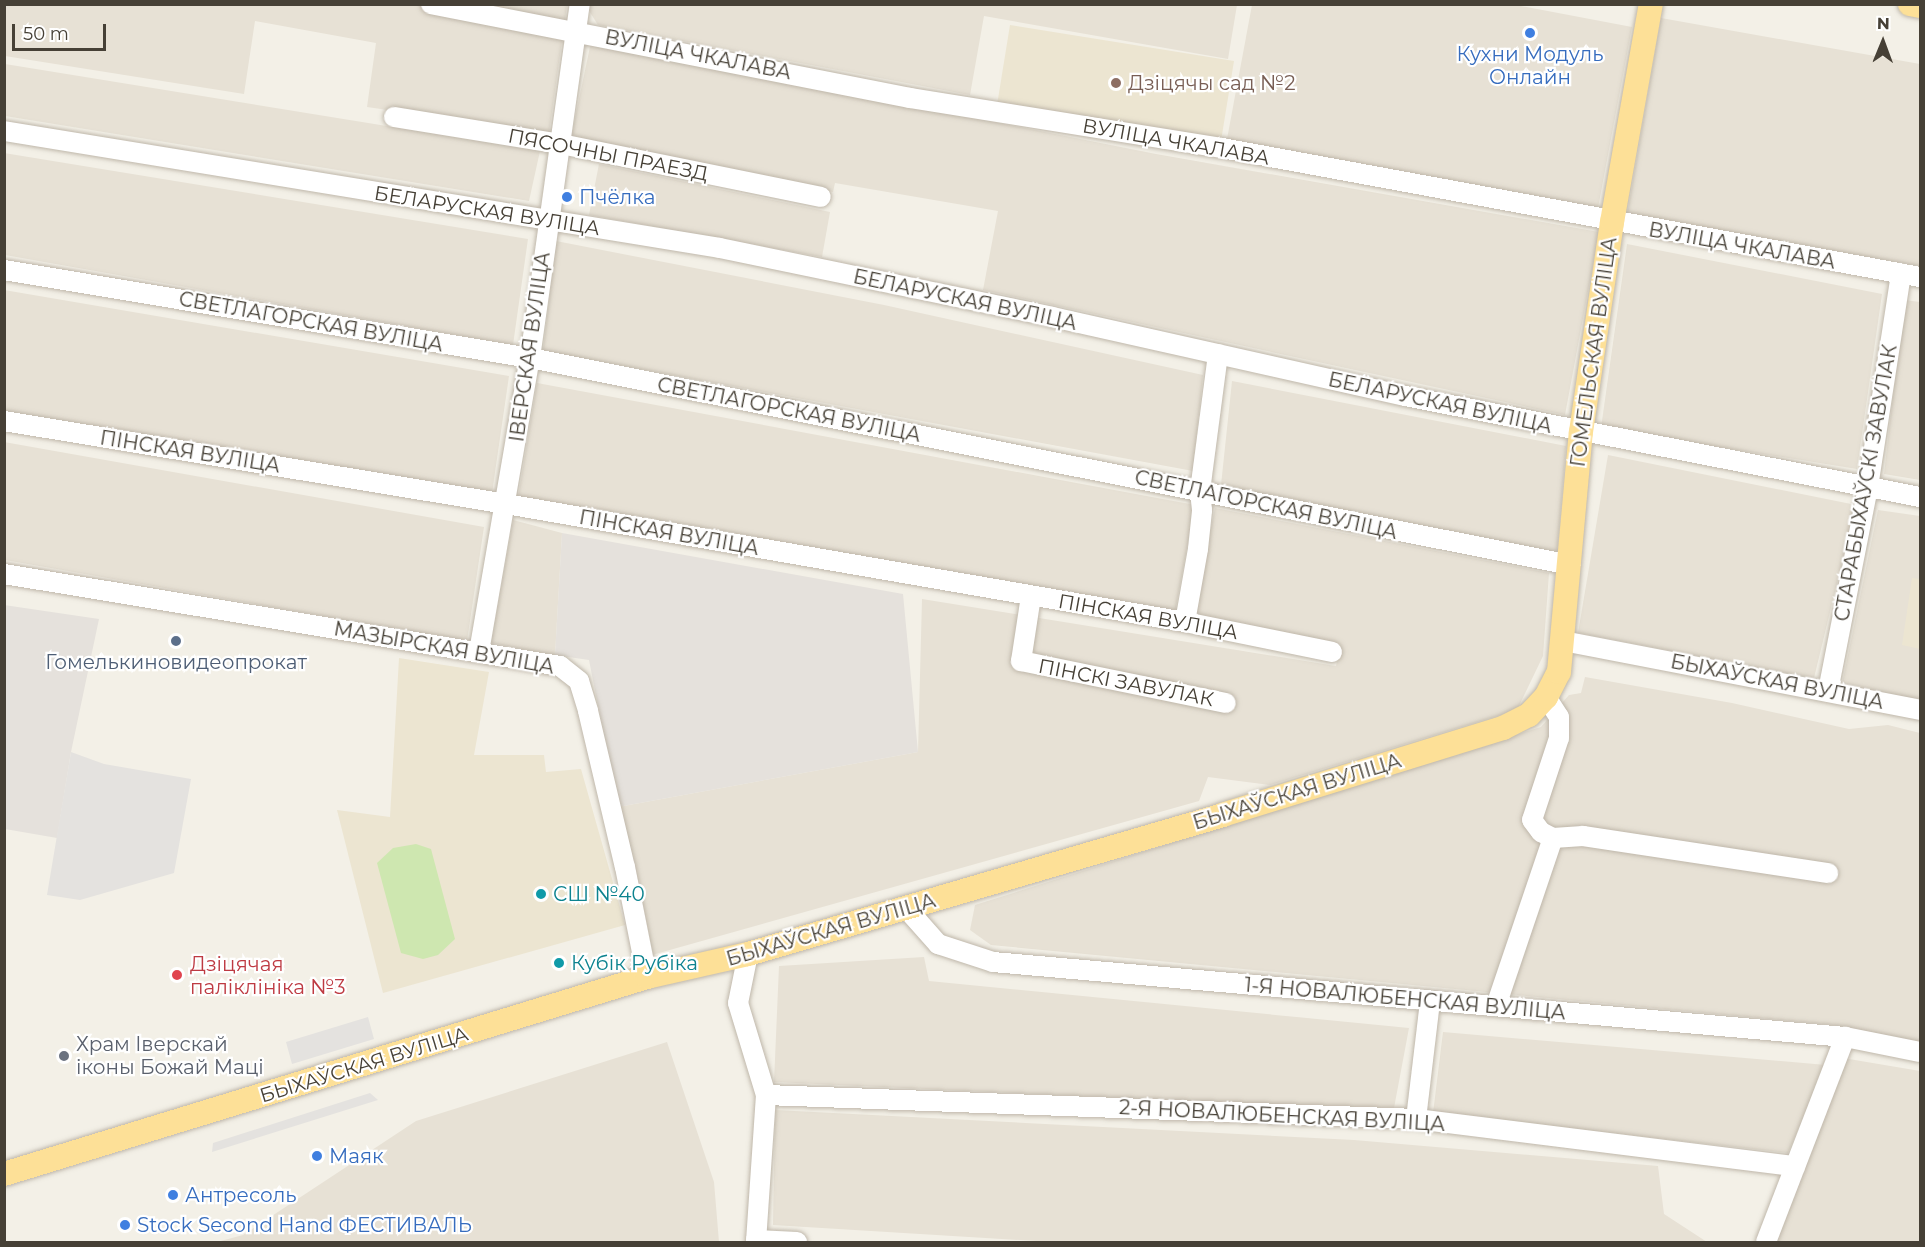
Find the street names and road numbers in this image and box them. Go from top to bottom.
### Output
street label: ВУЛІЦА ЧКАЛАВА [603,25,793,85]
street label: ВУЛІЦА ЧКАЛАВА [1081,114,1271,170]
street label: ПЯСОЧНЫ ПРАЕЗД [506,124,710,186]
street label: БЕЛАРУСКАЯ ВУЛІЦА [372,181,602,241]
street label: ВУЛІЦА ЧКАЛАВА [1647,218,1837,274]
street label: ГОМЕЛЬСКАЯ ВУЛІЦА [1566,235,1622,469]
street label: ІВЕРСКАЯ ВУЛІЦА [505,250,555,444]
street label: БЕЛАРУСКАЯ ВУЛІЦА [851,265,1079,335]
street label: СВЕТЛАГОРСКАЯ ВУЛІЦА [177,287,445,357]
street label: СТАРАБЫХАЎСКІ ЗАВУЛАК [1830,343,1902,623]
street label: БЕЛАРУСКАЯ ВУЛІЦА [1326,368,1554,438]
street label: СВЕТЛАГОРСКАЯ ВУЛІЦА [655,373,923,447]
street label: ПІНСКАЯ ВУЛІЦА [98,426,282,478]
street label: СВЕТЛАГОРСКАЯ ВУЛІЦА [1132,465,1400,545]
street label: ПІНСКАЯ ВУЛІЦА [577,505,761,561]
street label: ПІНСКАЯ ВУЛІЦА [1056,589,1240,645]
street label: МАЗЫРСКАЯ ВУЛІЦА [332,617,556,679]
street label: БЫХАЎСКАЯ ВУЛІЦА [1668,650,1886,714]
street label: ПІНСКІ ЗАВУЛАК [1036,654,1216,712]
street label: БЫХАЎСКАЯ ВУЛІЦА [1190,749,1404,835]
street label: БЫХАЎСКАЯ ВУЛІЦА [724,889,938,971]
street label: 1-Я НОВАЛЮБЕНСКАЯ ВУЛІЦА [1243,973,1567,1025]
street label: БЫХАЎСКАЯ ВУЛІЦА [257,1022,471,1108]
street label: 2-Я НОВАЛЮБЕНСКАЯ ВУЛІЦА [1118,1095,1446,1137]

